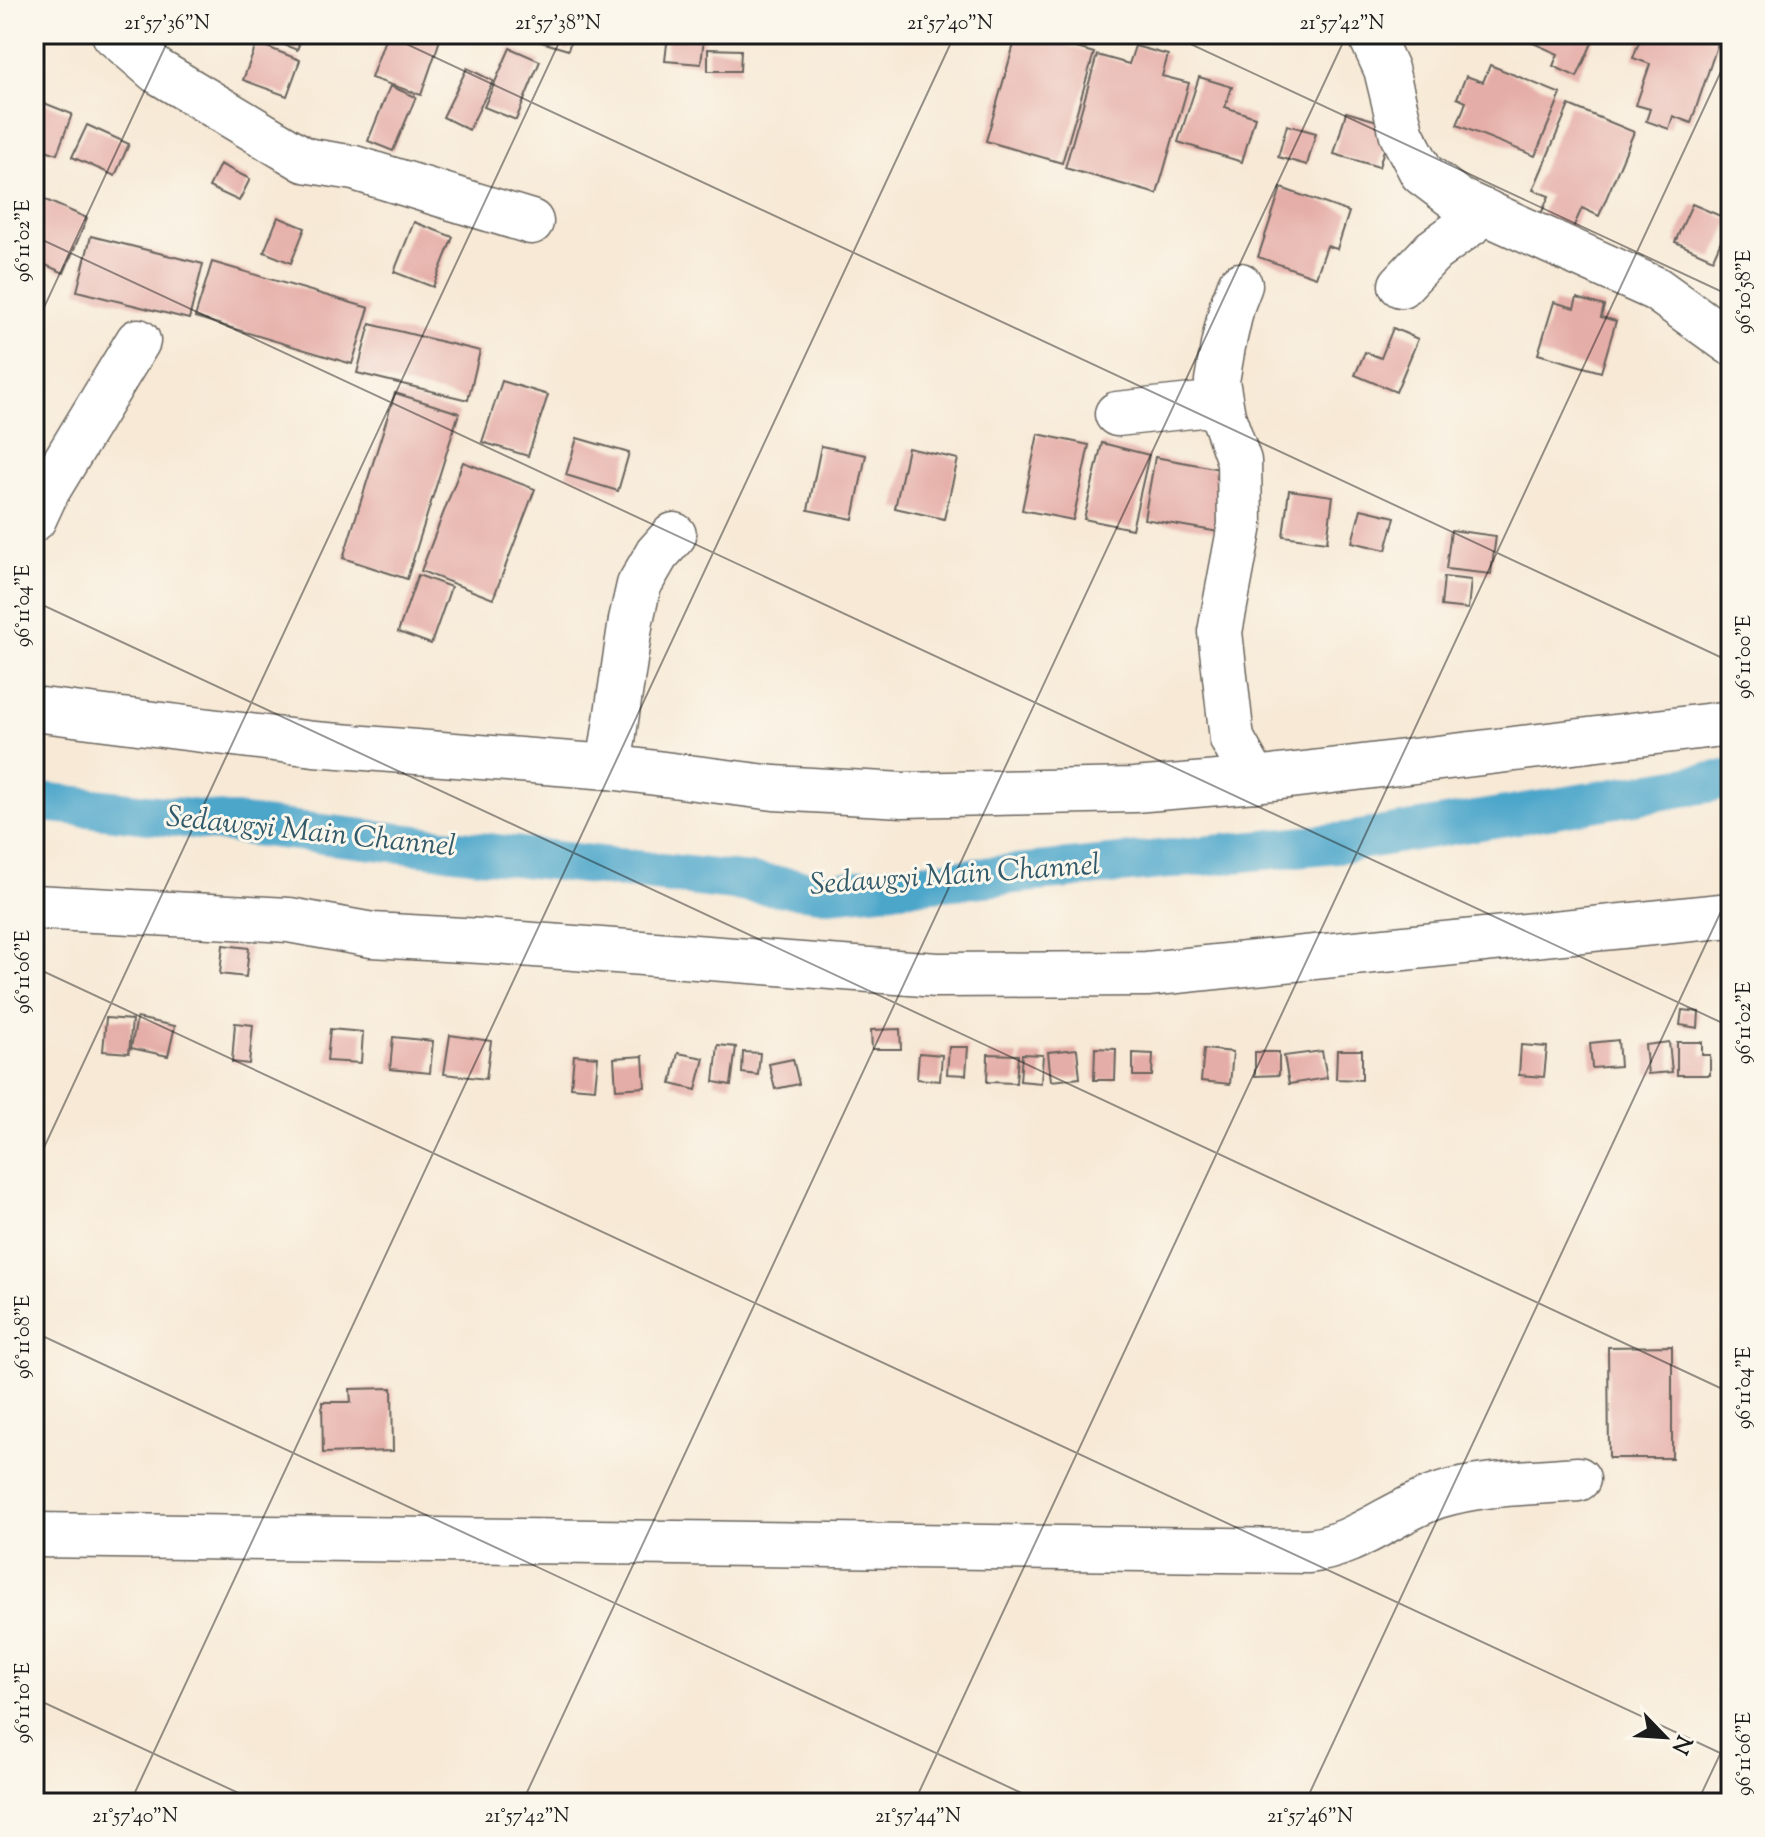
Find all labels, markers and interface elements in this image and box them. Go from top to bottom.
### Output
text: 21°57'36"N [124,10,210,39]
text: 21°57'38"N [515,10,601,39]
text: 21°57'40"N [907,10,993,39]
text: 21°57'42"N [1299,10,1385,39]
text: 96°11'02"E [10,200,39,282]
text: 96°10'58"E [1731,250,1760,334]
text: 96°11'04"E [10,565,39,647]
text: 96°11'00"E [1731,615,1760,699]
water label: Sedawgyi Main Channel [164,796,458,870]
water label: Sedawgyi Main Channel [808,844,1102,908]
text: 96°11'06"E [10,930,39,1014]
text: 96°11'02"E [1731,982,1760,1064]
text: 96°11'08"E [10,1295,39,1379]
text: 96°11'04"E [1731,1347,1760,1429]
text: 96°11'10"E [10,1663,39,1743]
north arrow [1625,1697,1705,1777]
text: 96°11'06"E [1731,1712,1760,1796]
text: N [1662,1729,1699,1759]
text: 21°57'40"N [92,1803,178,1832]
text: 21°57'42"N [484,1803,570,1832]
text: 21°57'44"N [875,1803,961,1832]
text: 21°57'46"N [1267,1803,1353,1832]

